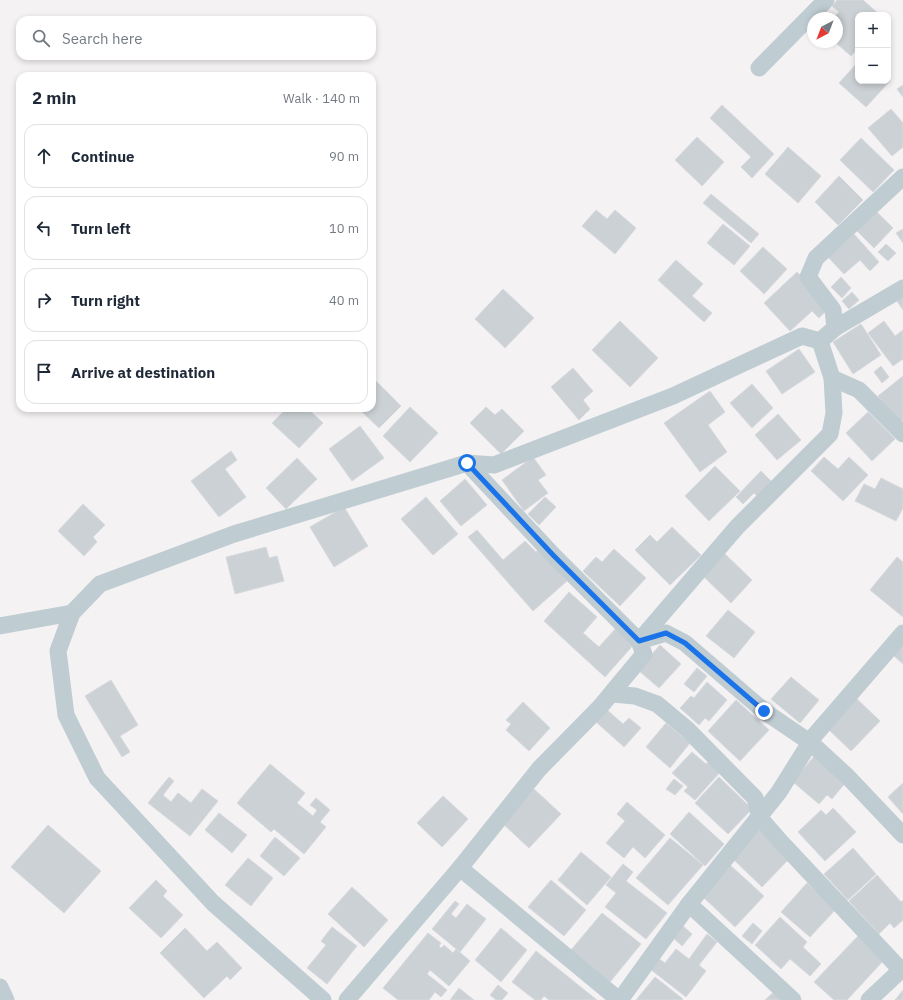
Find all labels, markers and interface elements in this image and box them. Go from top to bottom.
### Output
north arrow [807,12,843,48]
map controls [855,12,891,84]
button: + [855,12,891,48]
search box [16,16,376,60]
icon: search [30,27,52,49]
text: Search here [62,29,142,48]
button: − [855,48,891,84]
text: 2 min [32,87,76,109]
text: Walk · 140 m [283,90,360,107]
icon: ahead [33,145,55,167]
text: Continue [71,147,135,166]
text: 90 m [329,148,359,165]
icon: left [33,217,55,239]
text: Turn left [71,219,131,238]
text: 10 m [329,220,359,237]
icon: right [33,289,55,311]
text: Turn right [71,291,140,310]
text: 40 m [329,292,359,309]
icon: arrive [33,361,55,383]
text: Arrive at destination [71,363,215,382]
route start [458,454,476,472]
route end [755,702,773,720]

